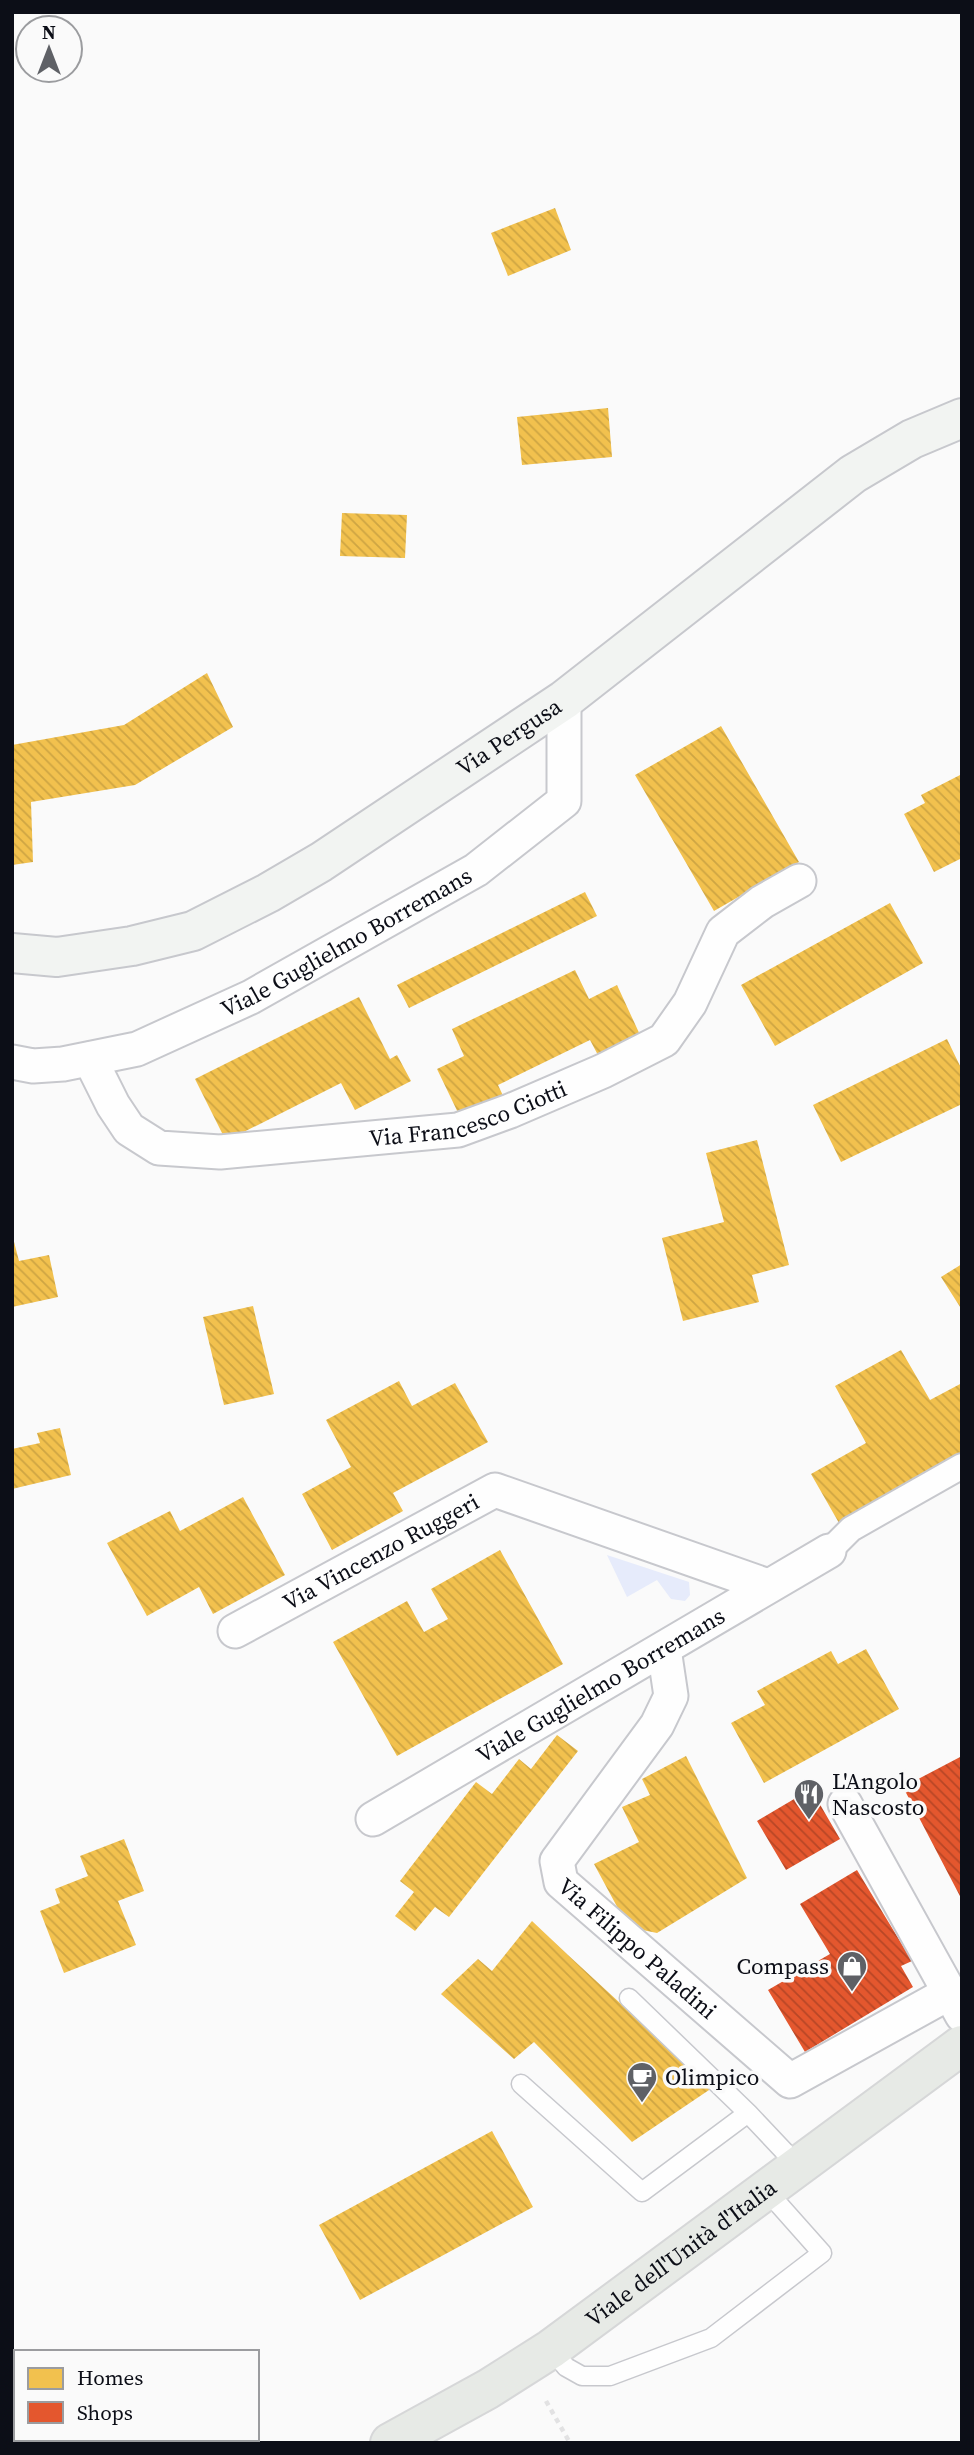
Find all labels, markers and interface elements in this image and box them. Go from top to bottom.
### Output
north arrow [14,14,84,84]
text: N [42,19,56,45]
street label: Via Pergusa [450,690,568,783]
street label: Viale Guglielmo Borremans [215,860,478,1025]
street label: Via Francesco Ciotti [368,1073,572,1154]
street label: Via Vincenzo Ruggeri [277,1486,485,1618]
street label: Viale Guglielmo Borremans [470,1600,731,1771]
place label: L'Angolo Nascosto [832,1765,924,1823]
restaurant icon: L'Angolo Nascosto [792,1777,826,1821]
street label: Via Filippo Paladini [551,1870,724,2026]
shop icon: Compass [835,1949,869,1993]
place label: Compass [736,1950,829,1982]
cafe icon: Olimpico [625,2060,659,2104]
place label: Olimpico [665,2061,759,2093]
street label: Viale dell'Unità d'Italia [579,2171,783,2334]
legend [14,2350,259,2441]
text: Homes [77,2363,143,2392]
text: Shops [77,2398,133,2427]

